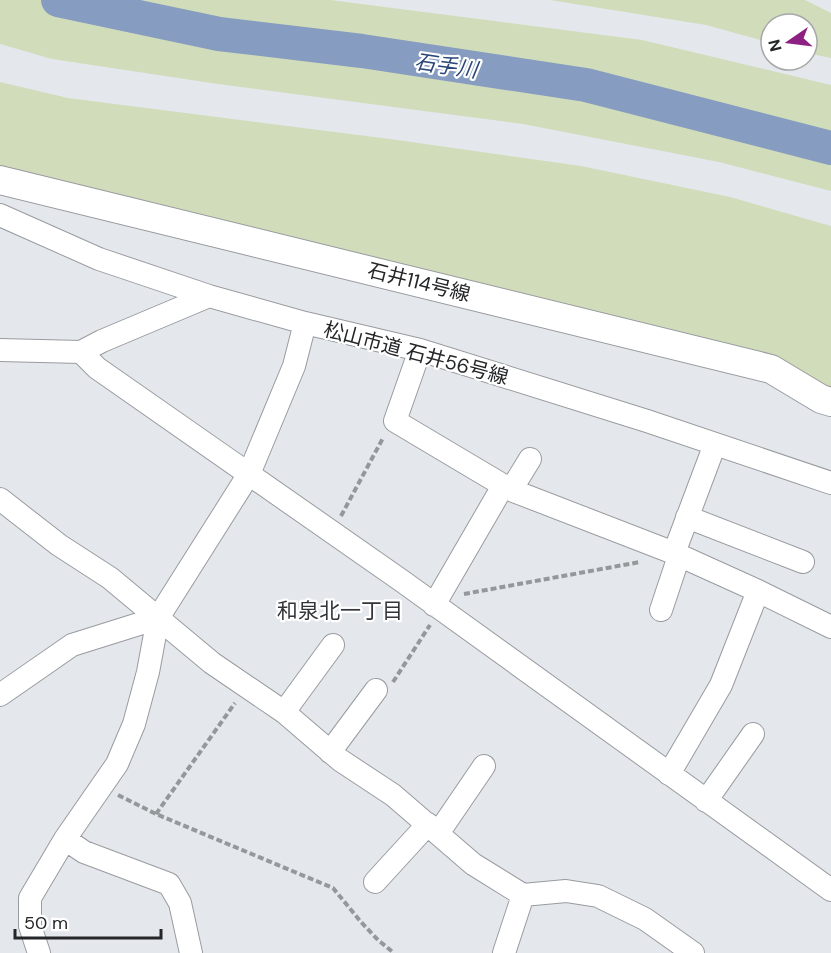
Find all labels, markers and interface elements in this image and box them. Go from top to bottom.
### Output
north arrow [759,12,819,72]
text: N [763,37,787,54]
water label: 石手川 [413,48,481,85]
street label: 石井114号線 [365,257,473,307]
street label: 松山市道 石井56号線 [321,316,511,390]
district label: 和泉北一丁目 [277,597,403,625]
scale bar [15,902,160,940]
text: 50 m [24,911,68,935]

